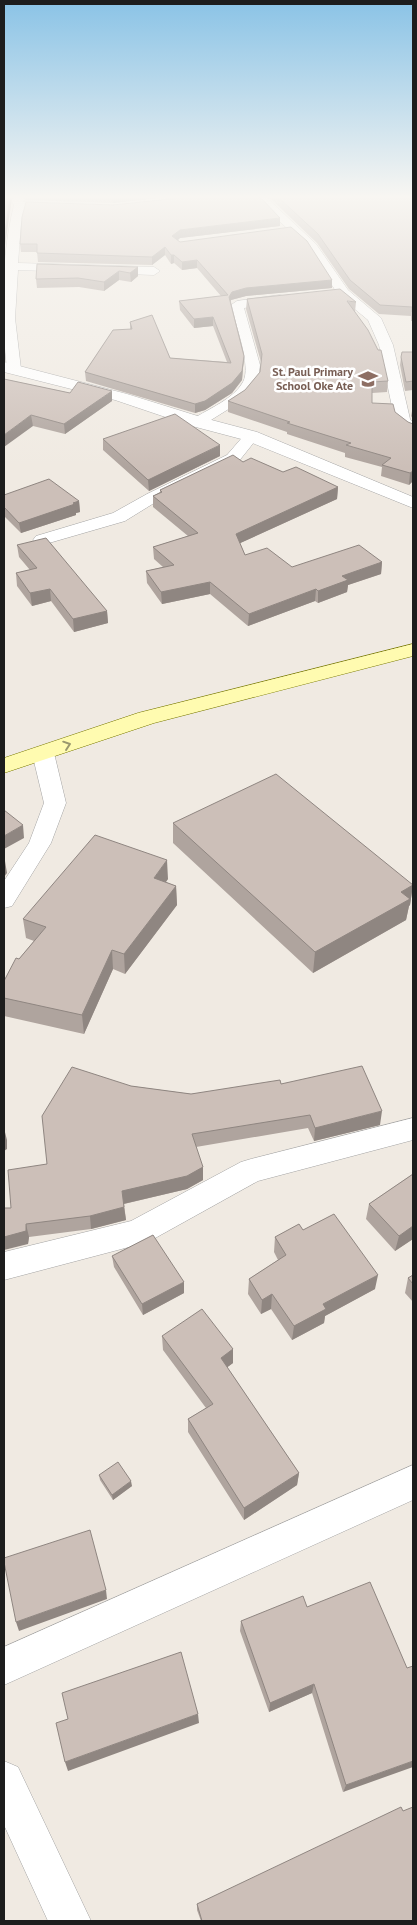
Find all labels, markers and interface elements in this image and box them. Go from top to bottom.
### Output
place label: St. Paul Primary School Oke Ate [272,364,353,393]
school or university icon: St. Paul Primary School Oke Ate [357,368,379,390]
one-way arrow [62,740,70,750]

